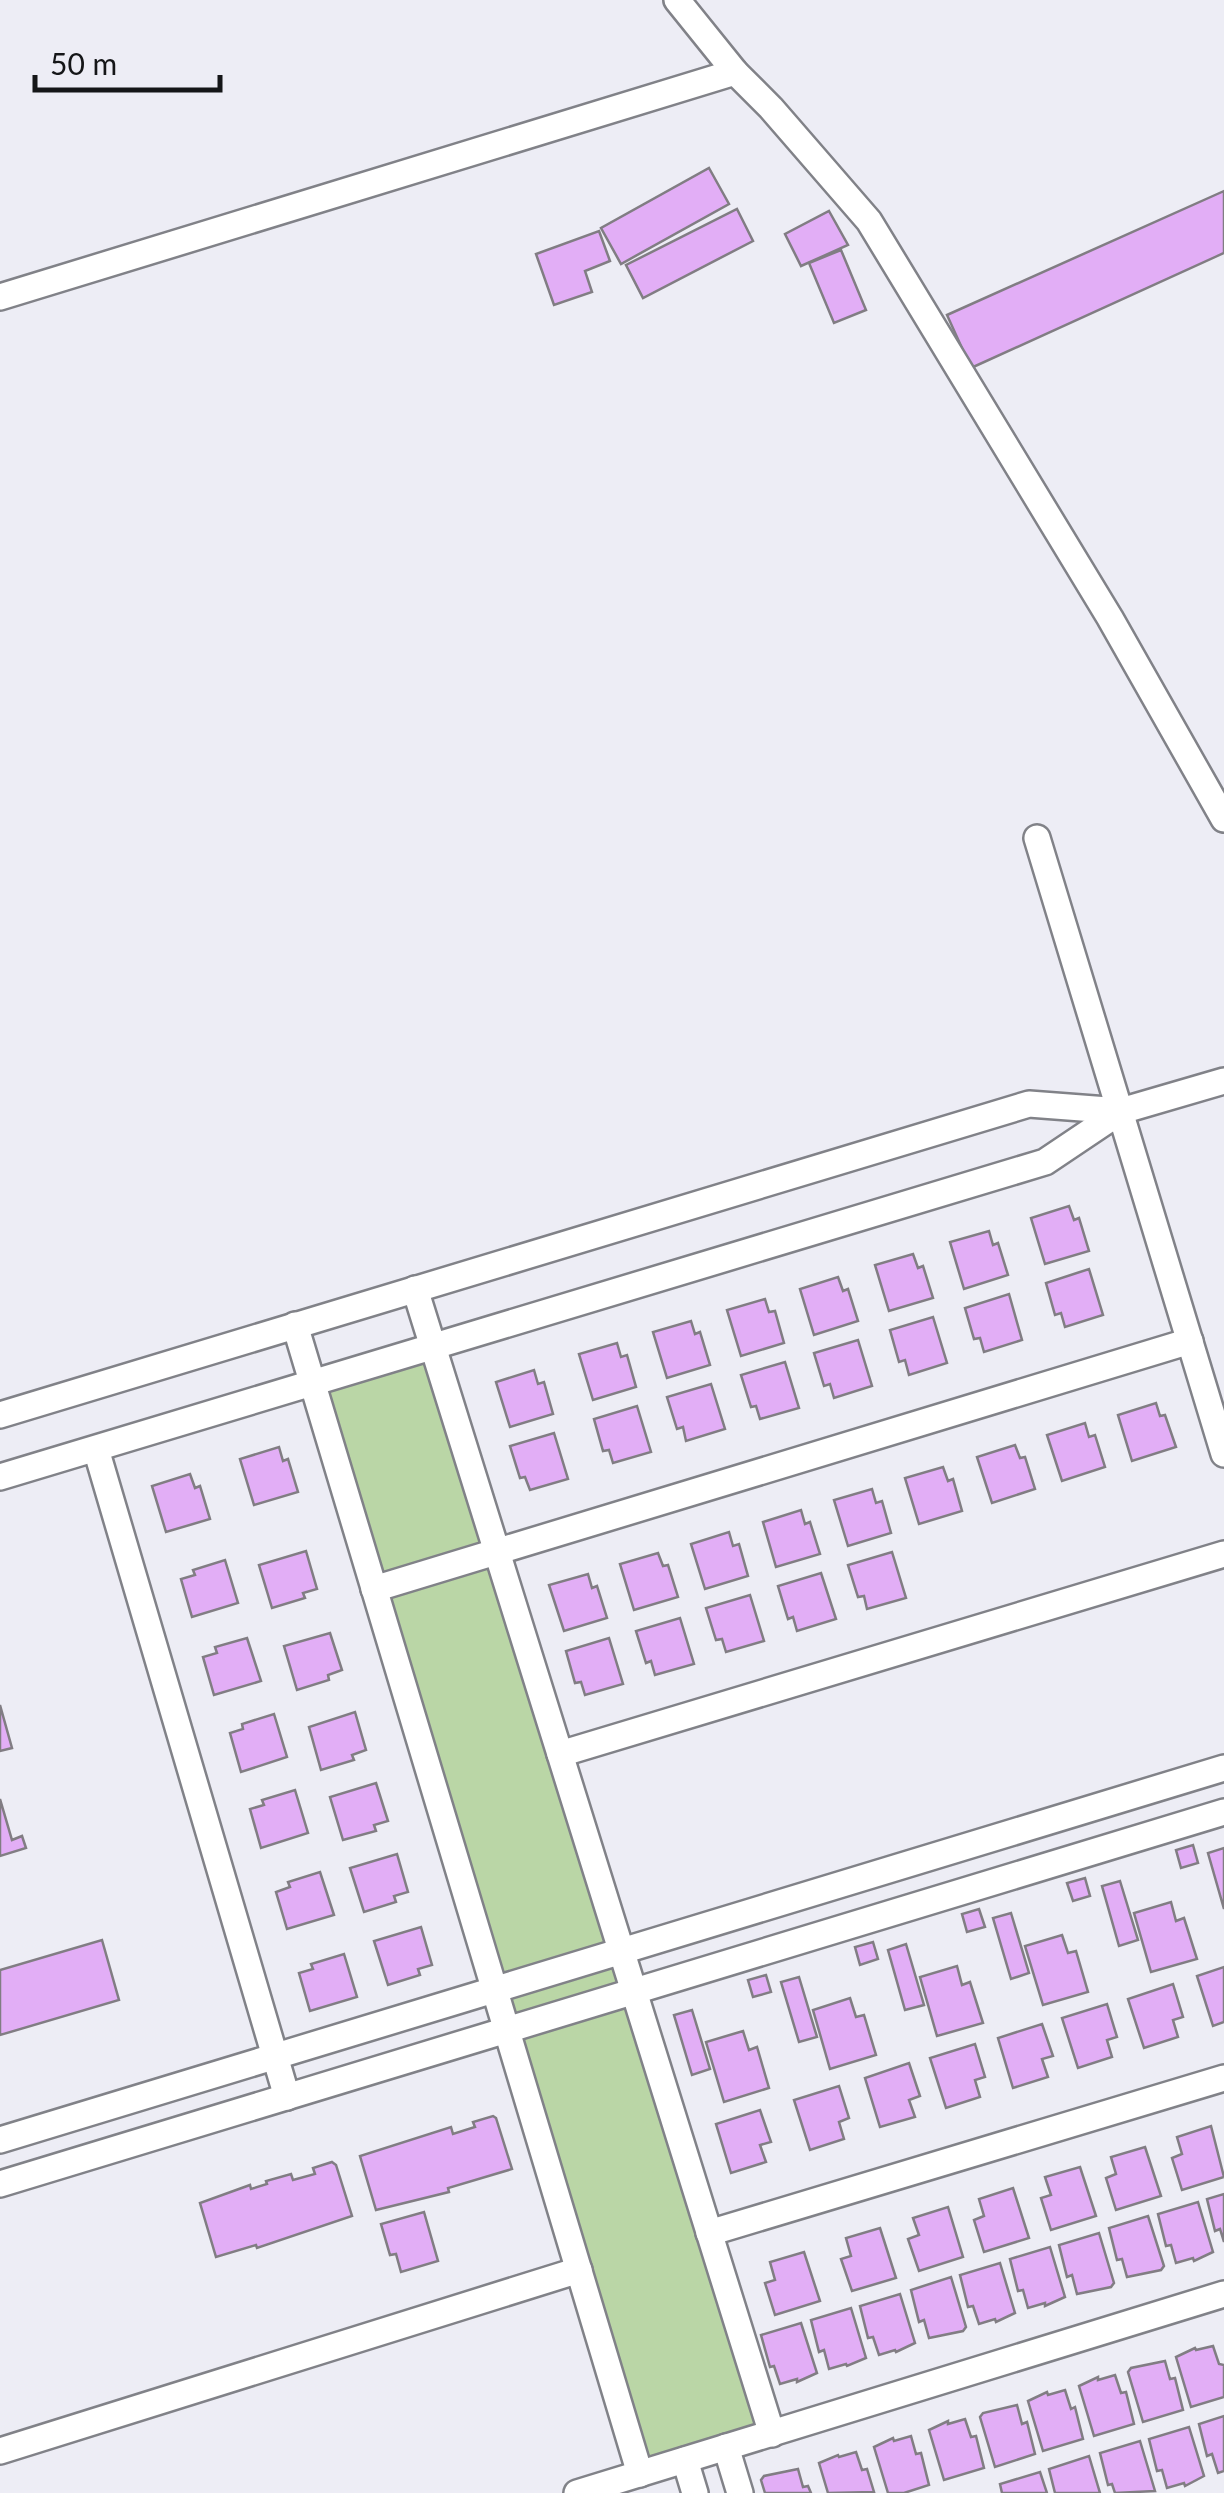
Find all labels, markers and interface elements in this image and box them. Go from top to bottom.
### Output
scale bar [35,30,220,92]
text: 50 m [50,45,117,81]

